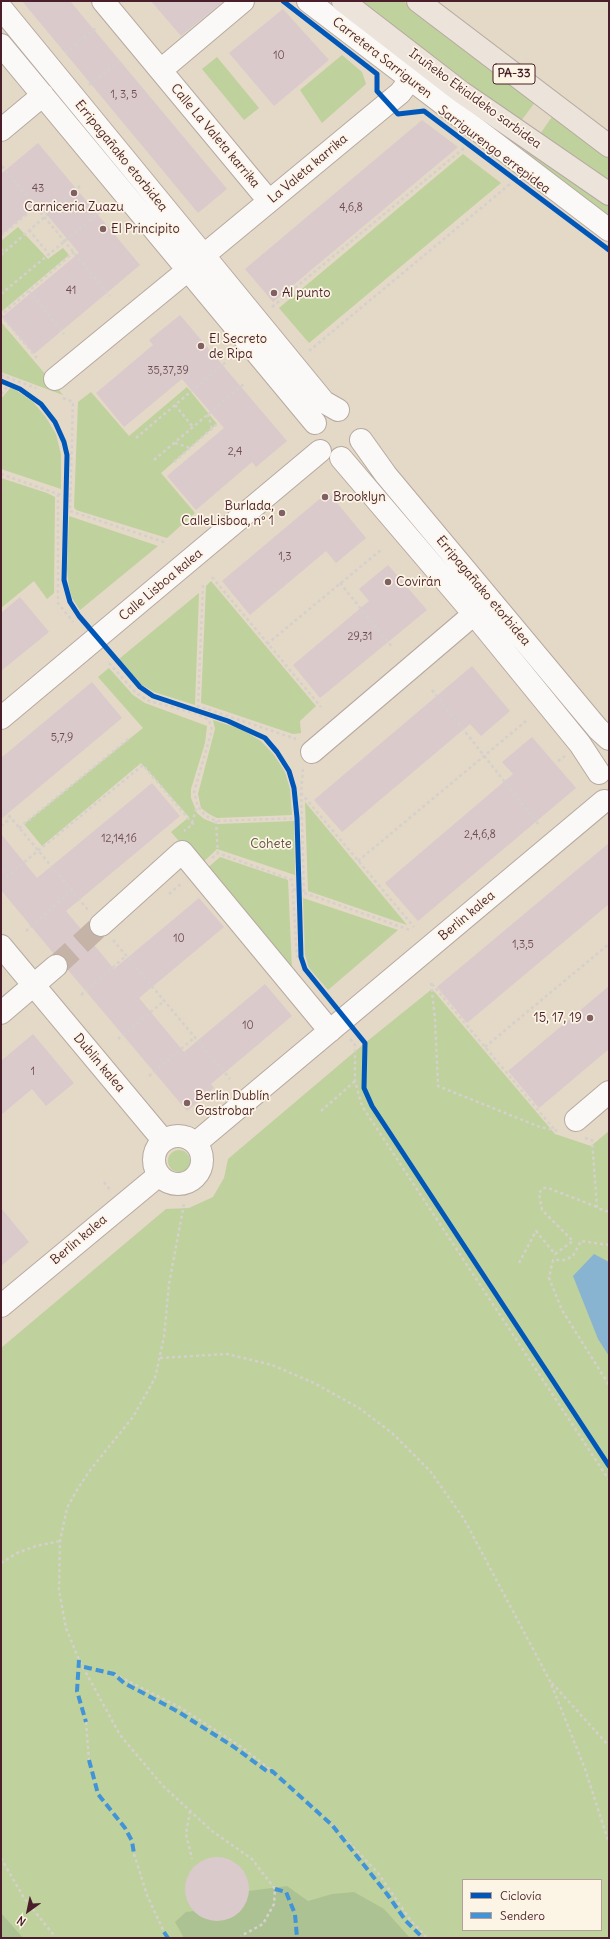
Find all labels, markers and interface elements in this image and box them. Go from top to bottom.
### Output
street label: Carretera Sarriguren [329,14,435,102]
street label: Iruñeko Ekialdeko sarbidea [406,46,544,152]
house number: 10 [273,49,285,63]
road number: PA-33 [493,64,535,84]
street label: Calle La Valeta karrika [167,81,263,191]
house number: 1, 3, 5 [111,88,137,102]
street label: Erripagañako etorbidea [71,97,171,215]
street label: Sarrigurengo errepidea [435,103,553,197]
street label: La Valeta karrika [265,131,351,207]
house number: 43 [32,182,44,196]
marker: Carniceria Zuazu [69,188,79,198]
place label: Carniceria Zuazu [24,199,124,215]
house number: 4,6,8 [339,201,363,215]
place label: El Principito [111,221,180,237]
marker: El Principito [98,224,108,234]
house number: 41 [66,284,76,298]
place label: Al punto [282,285,330,301]
marker: Al punto [269,288,279,298]
place label: El Secreto de Ripa [209,331,267,362]
marker: El Secreto de Ripa [196,341,206,351]
house number: 35,37,39 [147,364,189,378]
house number: 2,4 [228,445,242,459]
place label: Brooklyn [333,489,386,505]
marker: Brooklyn [320,492,330,502]
place label: Burlada, CalleLisboa, nº 1 [181,498,274,529]
marker: Burlada, CalleLisboa, nº 1 [277,508,287,518]
street label: Erripagañako etorbidea [433,533,533,649]
street label: Calle Lisboa kalea [116,546,206,624]
house number: 1,3 [279,550,291,564]
place label: Covirán [396,574,441,590]
marker: Covirán [383,577,393,587]
house number: 29,31 [348,630,372,644]
house number: 5,7,9 [51,731,73,745]
house number: 2,4,6,8 [464,828,496,842]
house number: 12,14,16 [101,832,137,846]
park label: Cohete [250,836,292,852]
street label: Berlin kalea [436,888,498,944]
house number: 10 [173,932,185,946]
house number: 1,3,5 [512,938,534,952]
place label: 15, 17, 19 [534,1010,582,1026]
marker: 15, 17, 19 [585,1013,595,1023]
house number: 10 [242,1019,254,1033]
street label: Dublin kalea [70,1031,128,1095]
house number: 1 [31,1065,35,1079]
place label: Berlín Dublín Gastrobar [195,1088,270,1119]
marker: Berlín Dublín Gastrobar [182,1098,192,1108]
street label: Berlin kalea [48,1212,110,1268]
legend [462,1879,602,1931]
text: Ciclovía [500,1888,541,1903]
north arrow [8,1891,48,1931]
text: Sendero [500,1908,545,1923]
text: N [14,1913,28,1929]

